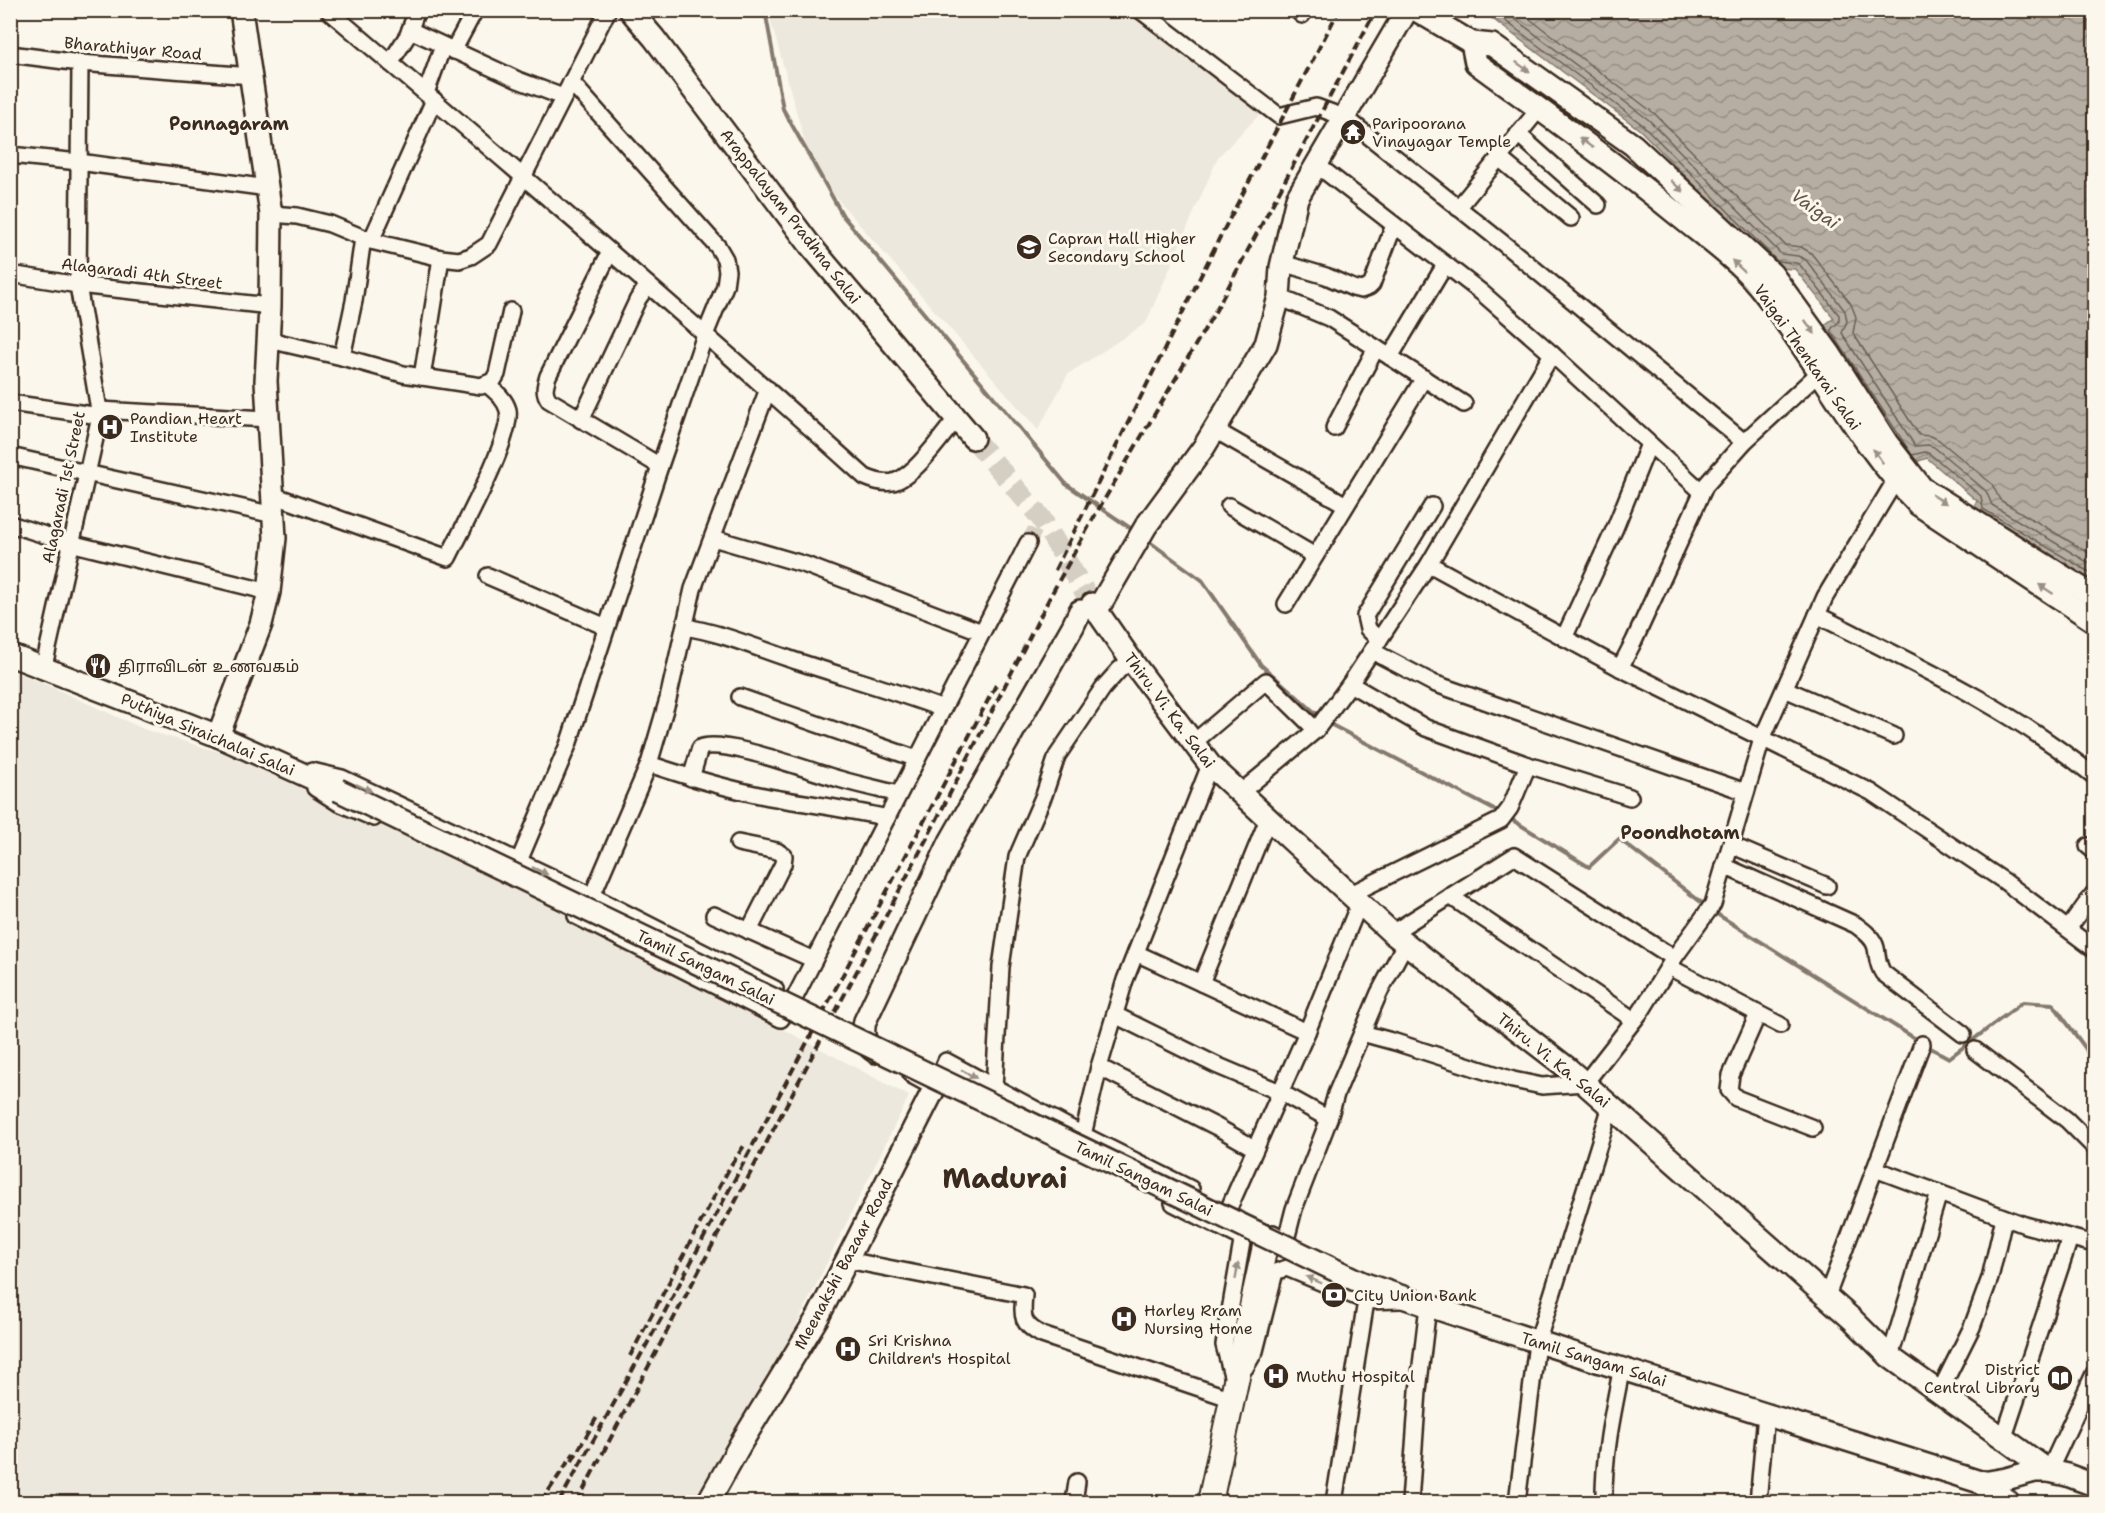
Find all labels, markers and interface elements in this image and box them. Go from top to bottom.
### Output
street label: Bharathiyar Road [63,32,203,65]
one-way arrow [1515,61,1531,73]
district label: Ponnagaram [169,112,290,136]
place label: Paripoorana Vinayagar Temple [1372,113,1511,152]
temple icon: Paripoorana Vinayagar Temple [1338,117,1368,147]
street label: Arappalayam Pradhna Salai [716,124,866,308]
one-way arrow [1579,137,1595,149]
one-way arrow [1669,179,1684,192]
water label: Vaigai [1786,183,1845,235]
place label: Capran Hall Higher Secondary School [1048,228,1196,267]
school or university icon: Capran Hall Higher Secondary School [1014,232,1044,262]
street label: Alagaradi 4th Street [60,253,224,294]
one-way arrow [1731,259,1745,273]
street label: Vaigai Thenkarai Salai [1749,280,1866,434]
one-way arrow [1804,319,1816,335]
place label: Pandian Heart Institute [130,408,242,447]
street label: Alagaradi 1st Street [37,409,90,565]
hospital icon: Pandian Heart Institute [95,412,125,442]
one-way arrow [1872,449,1884,465]
one-way arrow [1931,493,1947,504]
one-way arrow [2037,583,2054,594]
street label: Thiru. Vi. Ka. Salai [1119,648,1220,772]
restaurant icon: திராவிடன் உணவகம் [83,651,113,681]
place label: திராவிடன் உணவகம் [118,656,299,677]
street label: Puthiya Siraichalai Salai [117,688,298,781]
one-way arrow [355,784,372,793]
district label: Poondhotam [1620,821,1740,845]
one-way arrow [532,866,549,876]
street label: Tamil Sangam Salai [633,925,778,1010]
street label: Thiru. Vi. Ka. Salai [1493,1008,1615,1113]
one-way arrow [960,1069,977,1079]
street label: Tamil Sangam Salai [1071,1136,1216,1221]
district label: Madurai [942,1159,1068,1197]
street label: Meenakshi Bazaar Road [789,1175,897,1353]
one-way arrow [1232,1262,1241,1281]
one-way arrow [1305,1275,1323,1284]
bank icon: City Union Bank [1319,1280,1349,1310]
place label: City Union Bank [1354,1285,1477,1306]
place label: Harley Rram Nursing Home [1144,1300,1253,1339]
hospital icon: Harley Rram Nursing Home [1109,1304,1139,1334]
street label: Tamil Sangam Salai [1518,1327,1669,1392]
place label: Sri Krishna Children's Hospital [868,1330,1011,1369]
hospital icon: Sri Krishna Children's Hospital [833,1334,863,1364]
place label: District Central Library [1924,1359,2040,1398]
hospital icon: Muthu Hospital [1261,1361,1291,1391]
library icon: District Central Library [2045,1363,2075,1393]
place label: Muthu Hospital [1296,1366,1415,1387]

